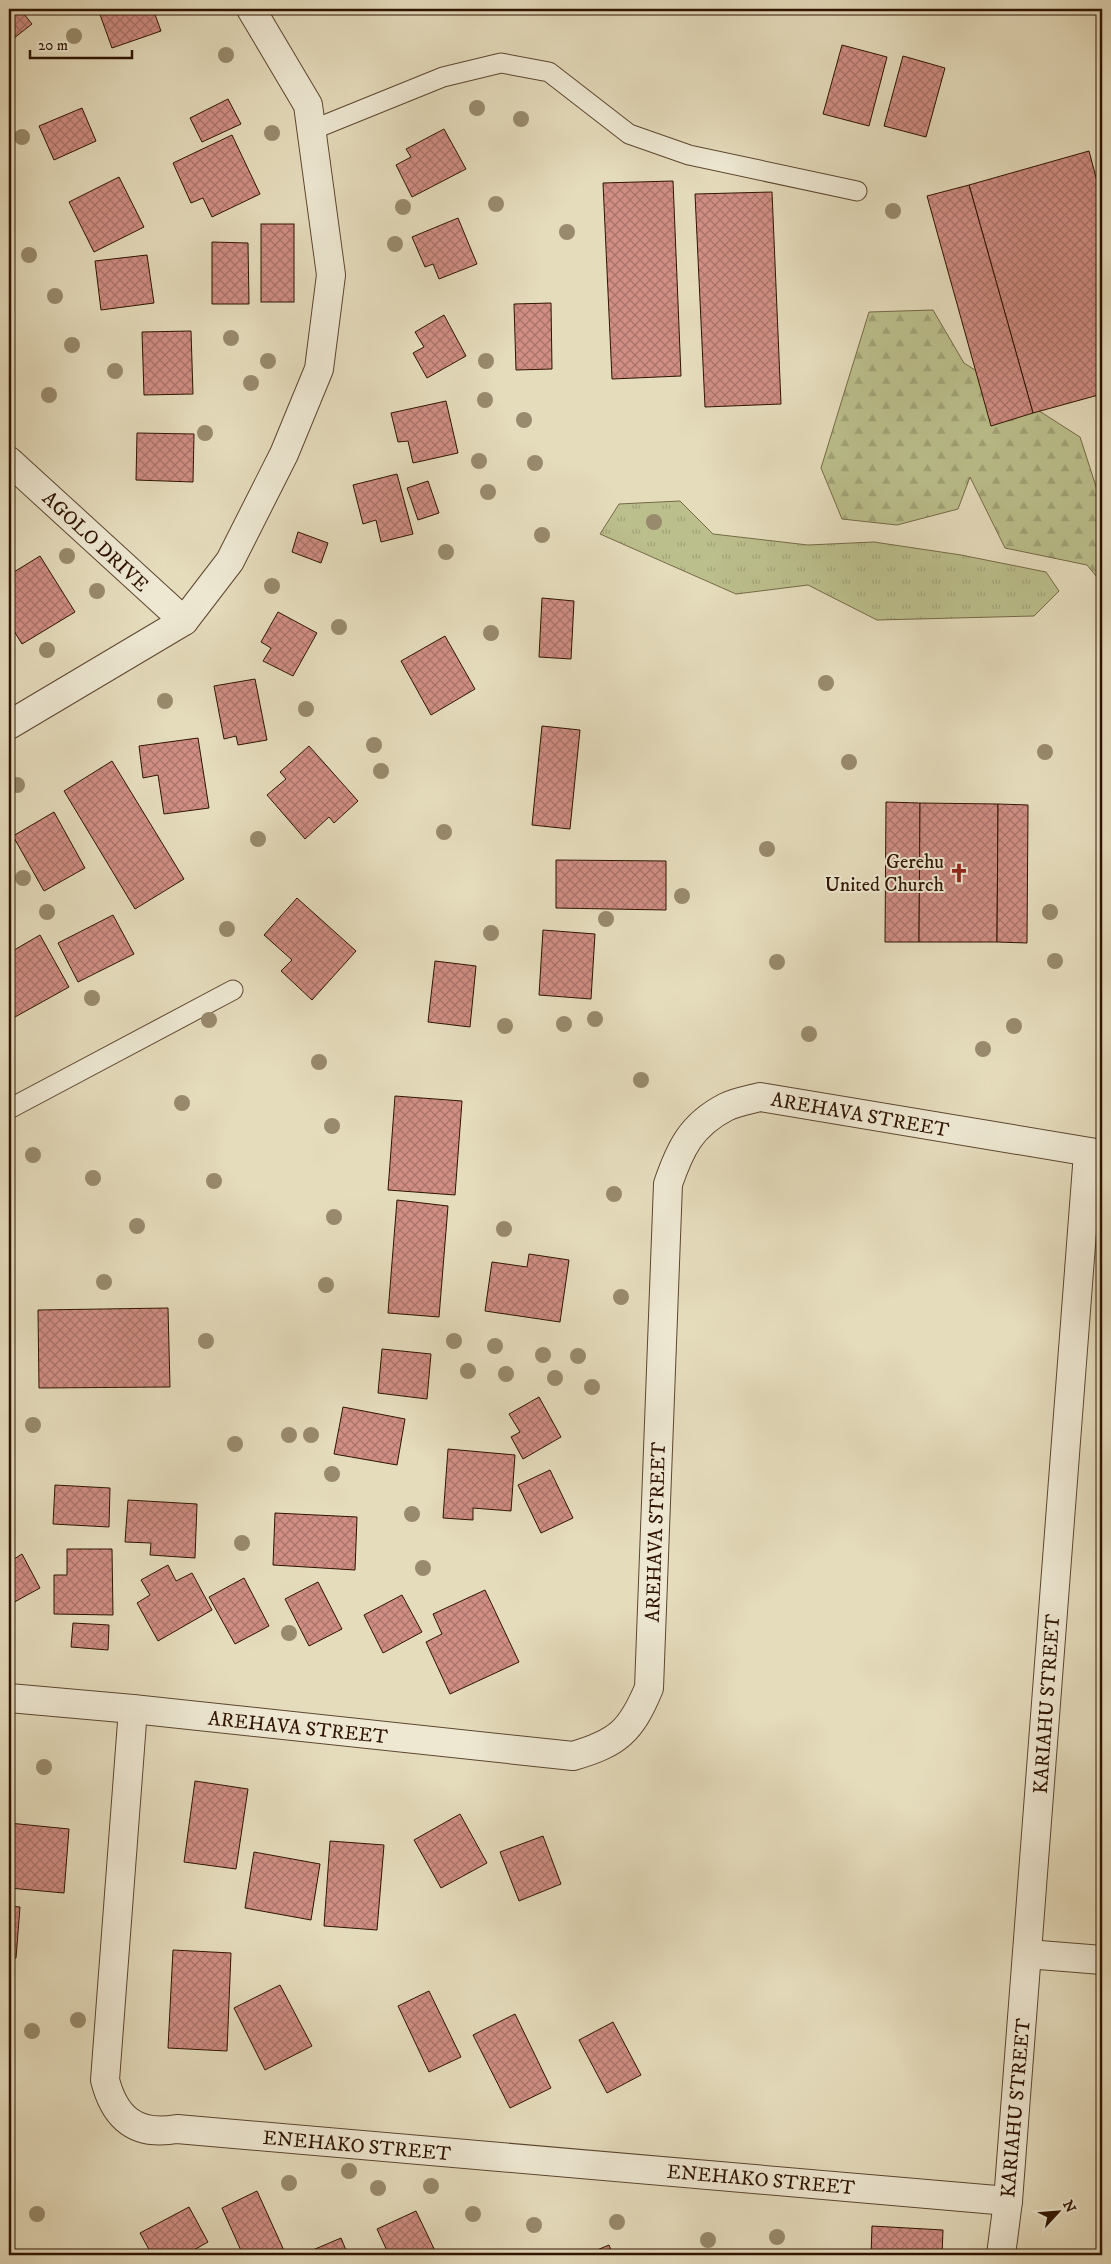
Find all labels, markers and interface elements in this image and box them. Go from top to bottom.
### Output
scale bar [30,28,132,60]
text: 20 m [38,36,68,55]
street label: AGOLO DRIVE [37,486,153,598]
place label: Gerehu United Church [825,850,945,898]
church icon: Gerehu United Church [948,862,970,884]
street label: AREHAVA STREET [769,1087,951,1143]
street label: AREHAVA STREET [641,1441,672,1623]
street label: KARIAHU STREET [1029,1613,1066,1795]
street label: AREHAVA STREET [207,1707,389,1750]
street label: KARIAHU STREET [996,2017,1037,2199]
street label: ENEHAKO STREET [262,2126,452,2167]
street label: ENEHAKO STREET [666,2160,856,2201]
north arrow [1034,2186,1084,2236]
text: N [1058,2198,1080,2216]

